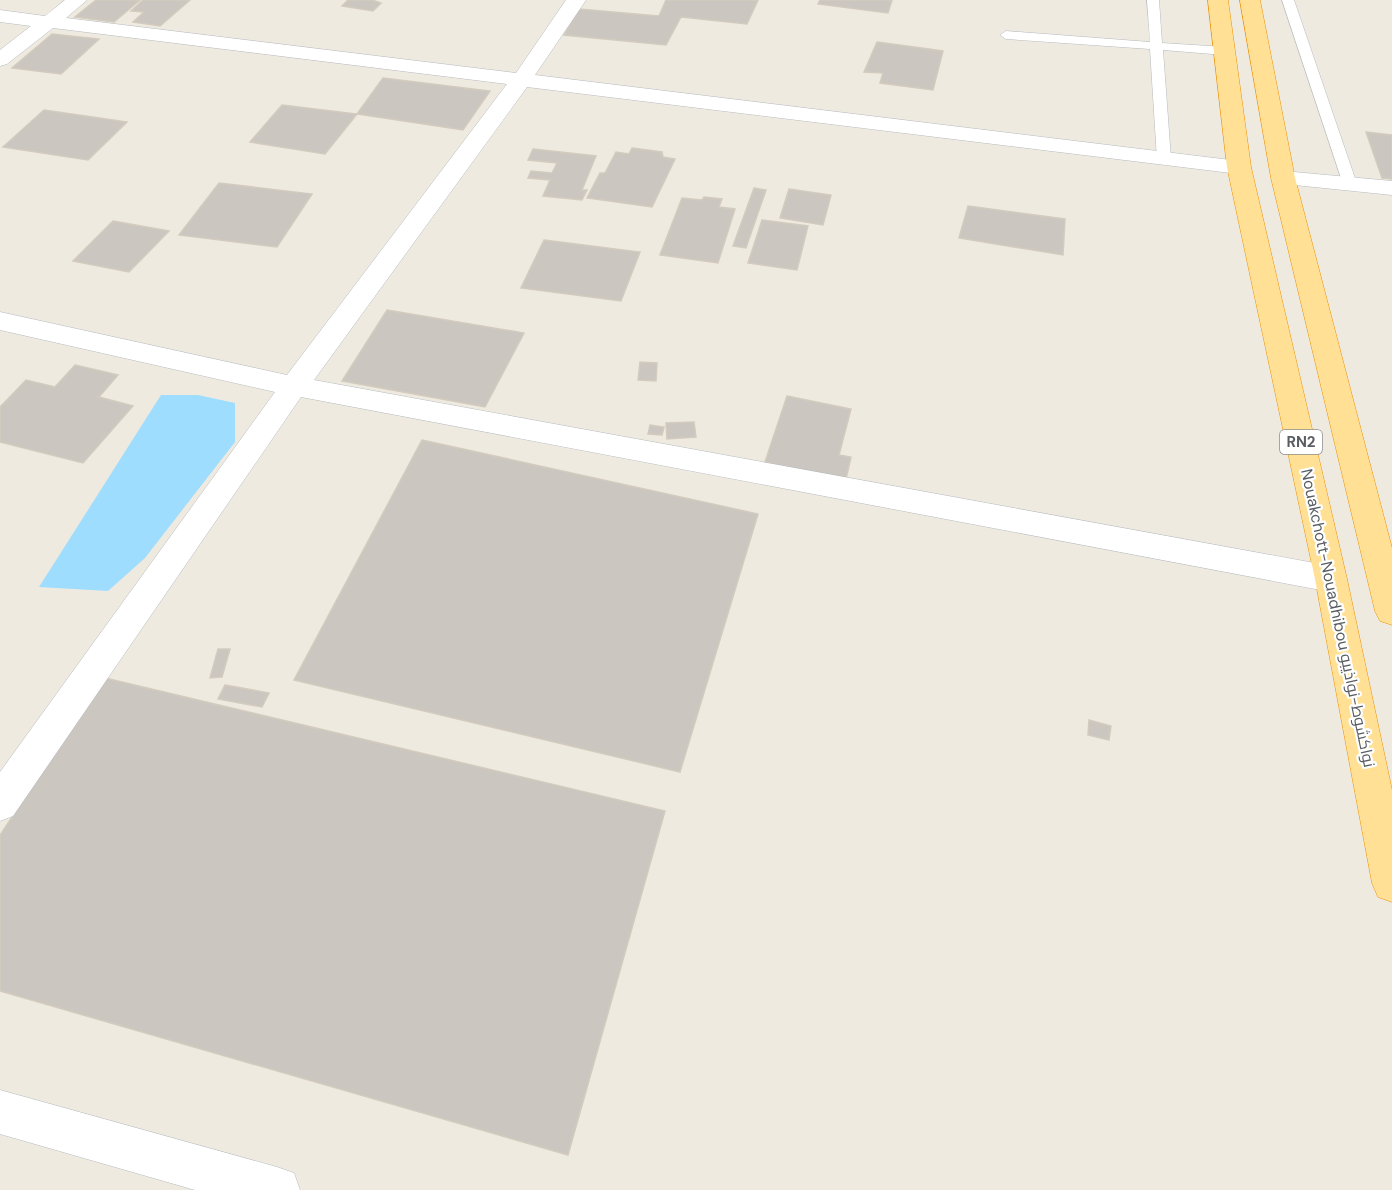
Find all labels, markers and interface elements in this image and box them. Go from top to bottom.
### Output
road number: RN2 [1280,430,1322,454]
street label: Nouakchott-Nouadhibou نواكشوط-نواذيبو [1296,467,1380,769]

